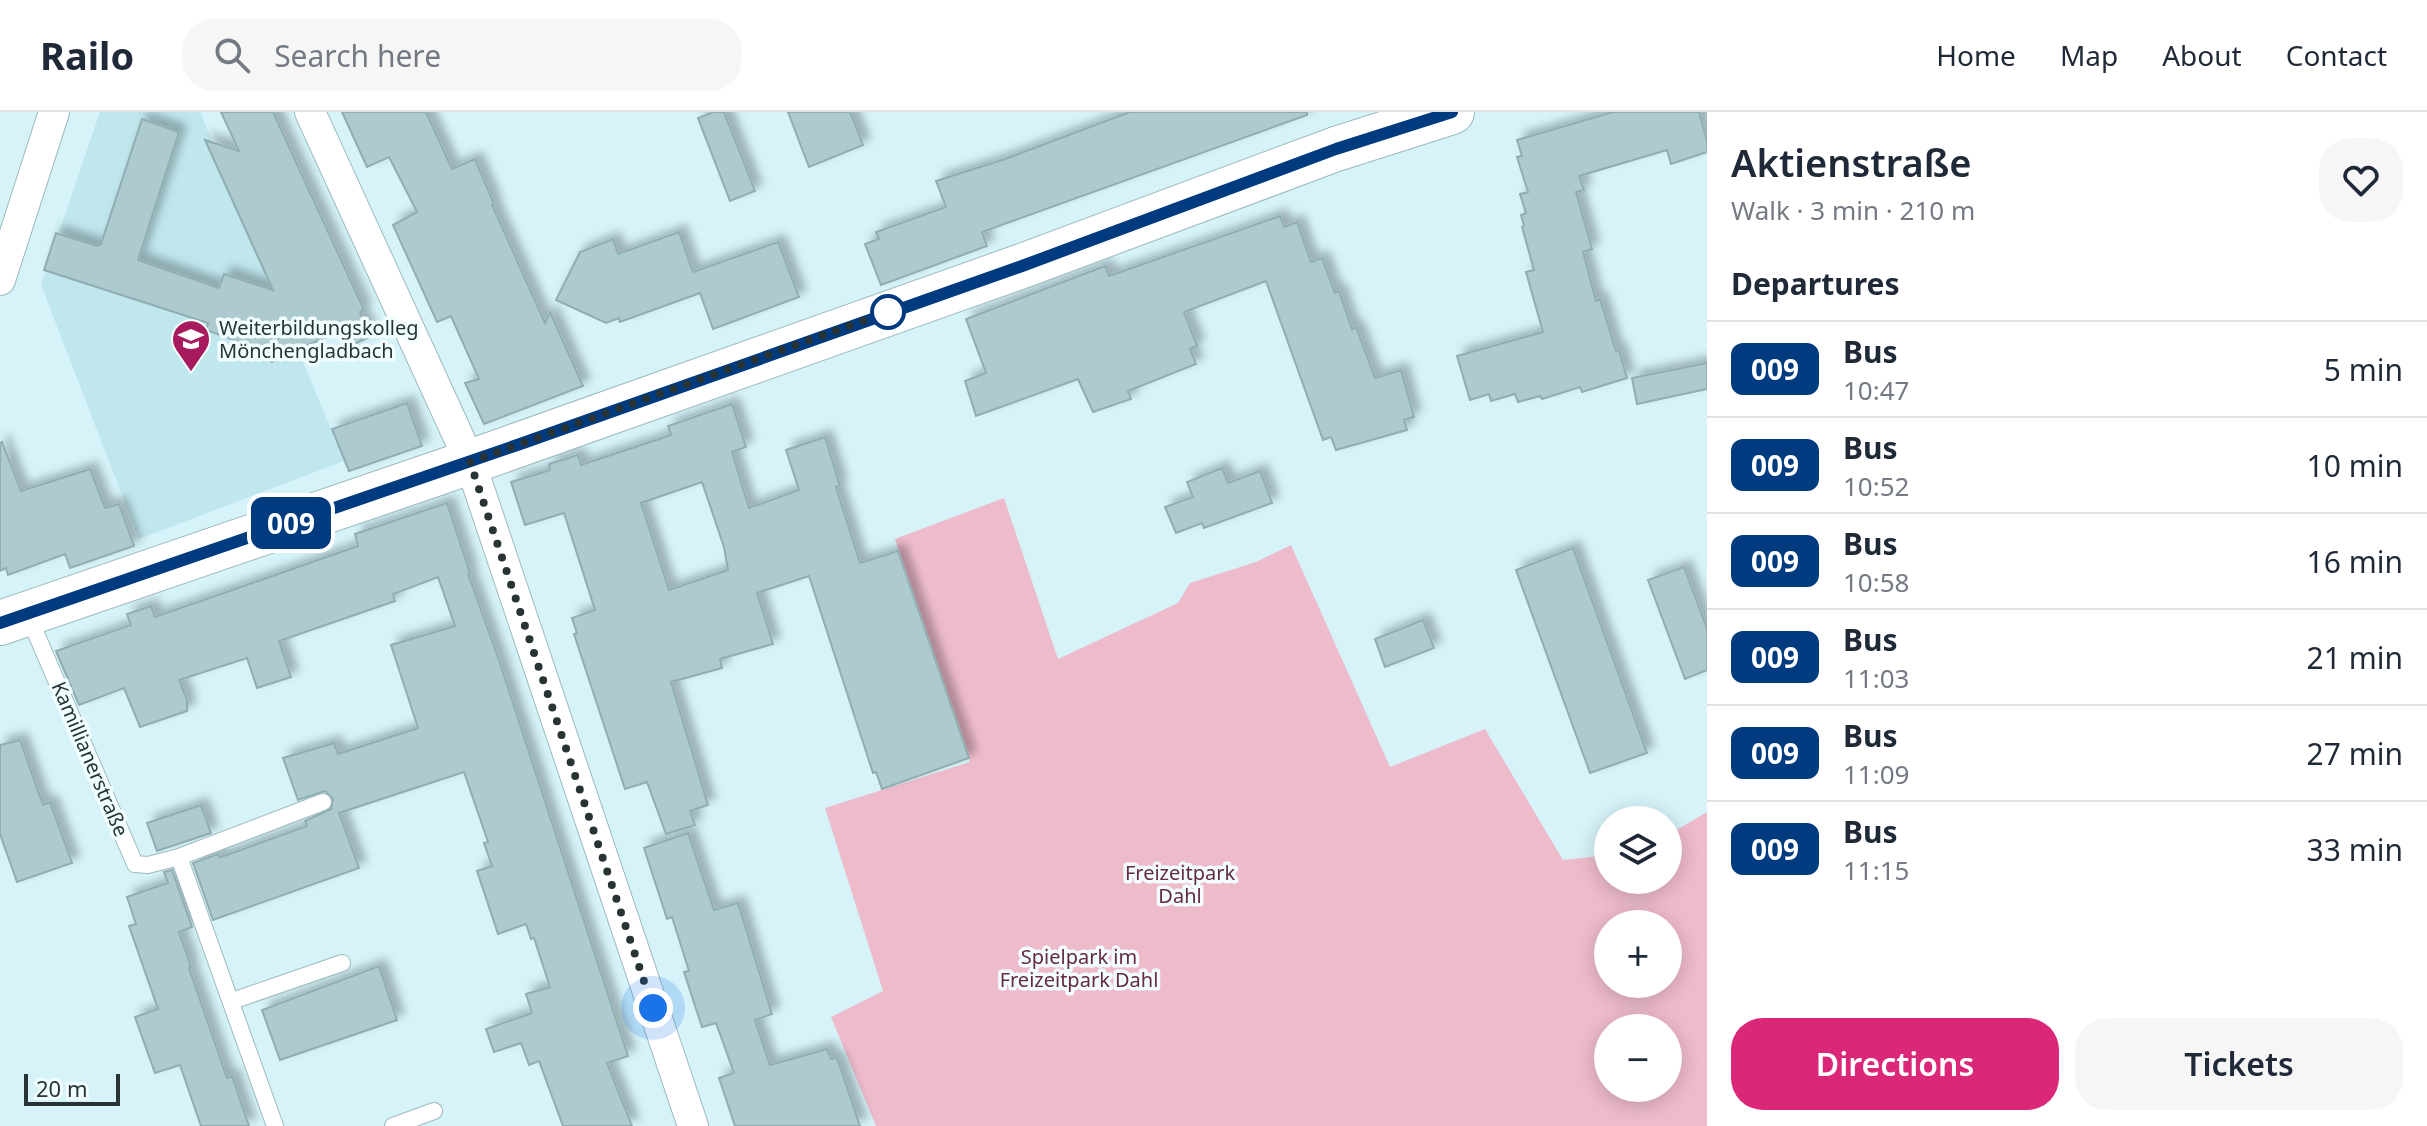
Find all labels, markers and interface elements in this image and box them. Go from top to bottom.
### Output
search box [182,19,742,91]
text: Railo [40,29,134,81]
icon: search [210,33,254,77]
text: Search here [274,35,441,76]
text: Home [1936,36,2016,74]
text: Map [2060,36,2118,74]
text: About [2162,36,2242,74]
text: Contact [2286,36,2387,74]
text: Aktienstraße [1731,136,1972,188]
button: heart [2319,138,2403,222]
text: Walk · 3 min · 210 m [1731,192,1975,228]
text: Departures [1731,263,1900,304]
unlabelled marker [871,295,905,329]
place label: Weiterbildungskolleg Mönchengladbach [219,314,419,364]
school or university icon: Weiterbildungskolleg Mönchengladbach [170,318,212,373]
text: Bus [1843,331,1898,372]
text: 5 min [2324,349,2403,390]
text: 009 [1751,350,1799,388]
text: 10:47 [1843,372,1909,408]
text: Bus [1843,427,1898,468]
text: 10 min [2307,445,2403,486]
text: 009 [1751,446,1799,484]
text: 10:52 [1843,468,1909,504]
line badge: 009 [245,497,337,549]
text: 009 [267,504,315,542]
text: Bus [1843,523,1898,564]
text: 16 min [2307,541,2403,582]
text: 009 [1751,542,1799,580]
text: 10:58 [1843,564,1909,600]
text: Bus [1843,619,1898,660]
text: 21 min [2307,637,2403,678]
text: 009 [1751,638,1799,676]
text: 11:03 [1843,660,1909,696]
street label: Kamillianerstraße [46,677,135,840]
text: Bus [1843,715,1898,756]
text: 27 min [2307,733,2403,774]
text: 009 [1751,734,1799,772]
text: 11:09 [1843,756,1909,792]
map controls [1594,806,1682,1102]
button: layers [1594,806,1682,894]
text: Bus [1843,811,1898,852]
text: 33 min [2307,829,2403,870]
text: 009 [1751,830,1799,868]
text: 11:15 [1843,852,1909,888]
park label: Freizeitpark Dahl [1125,859,1235,909]
button: + [1594,910,1682,998]
park label: Spielpark im Freizeitpark Dahl [1000,943,1158,993]
your location [633,988,673,1028]
button: − [1594,1014,1682,1102]
button: Directions [1731,1018,2059,1110]
button: Tickets [2075,1018,2403,1110]
scale bar [24,1070,120,1106]
text: 20 m [36,1073,87,1103]

